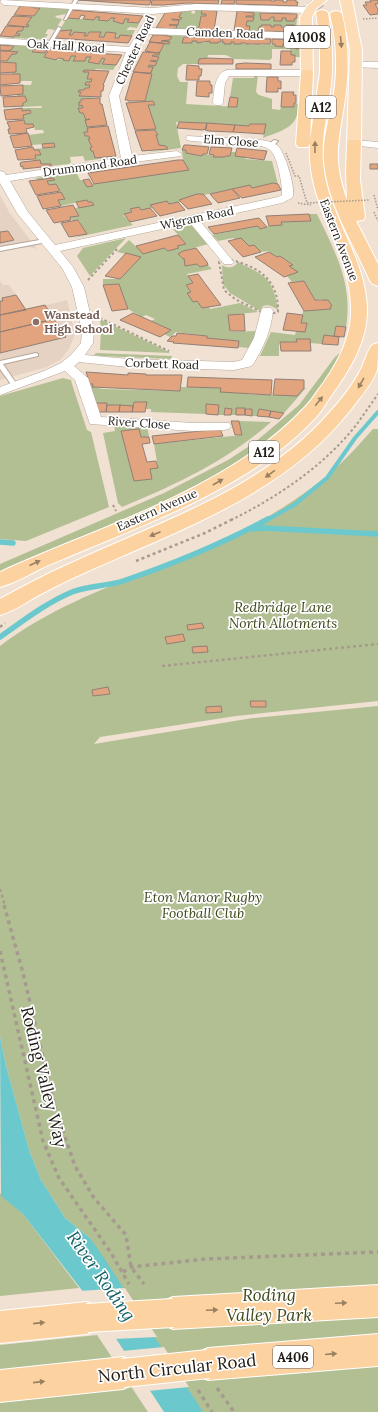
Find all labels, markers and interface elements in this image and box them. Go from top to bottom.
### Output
street label: Chester Road [112,13,157,87]
street label: Camden Road [186,24,264,41]
road number: A1008 [284,26,330,48]
street label: Oak Hall Road [26,35,106,56]
one-way arrow [338,36,344,48]
road number: A12 [306,96,336,118]
street label: Elm Close [203,131,260,150]
one-way arrow [312,141,319,153]
street label: Drummond Road [42,151,138,180]
street label: Eastern Avenue [317,197,362,283]
street label: Wigram Road [159,202,235,233]
place label: Wanstead High School [44,307,113,336]
marker: Wanstead High School [31,317,41,327]
street label: Corbett Road [125,355,199,372]
one-way arrow [358,377,365,389]
one-way arrow [314,396,323,407]
street label: River Close [107,413,171,432]
road number: A12 [249,441,279,463]
one-way arrow [264,470,275,478]
one-way arrow [212,478,224,485]
street label: Eastern Avenue [114,485,200,534]
one-way arrow [149,531,160,537]
one-way arrow [29,560,41,566]
park label: Redbridge Lane North Allotments [229,598,337,632]
park label: Eton Manor Rugby Football Club [144,888,262,922]
street label: Roding Valley Way [16,1004,72,1150]
water label: River Roding [62,1226,141,1325]
park label: Roding Valley Park [226,1284,312,1326]
one-way arrow [335,1299,347,1306]
one-way arrow [206,1307,218,1314]
one-way arrow [33,1320,45,1326]
road number: A406 [273,1346,313,1368]
street label: North Circular Road [97,1349,257,1387]
one-way arrow [325,1351,337,1357]
one-way arrow [33,1379,45,1385]

